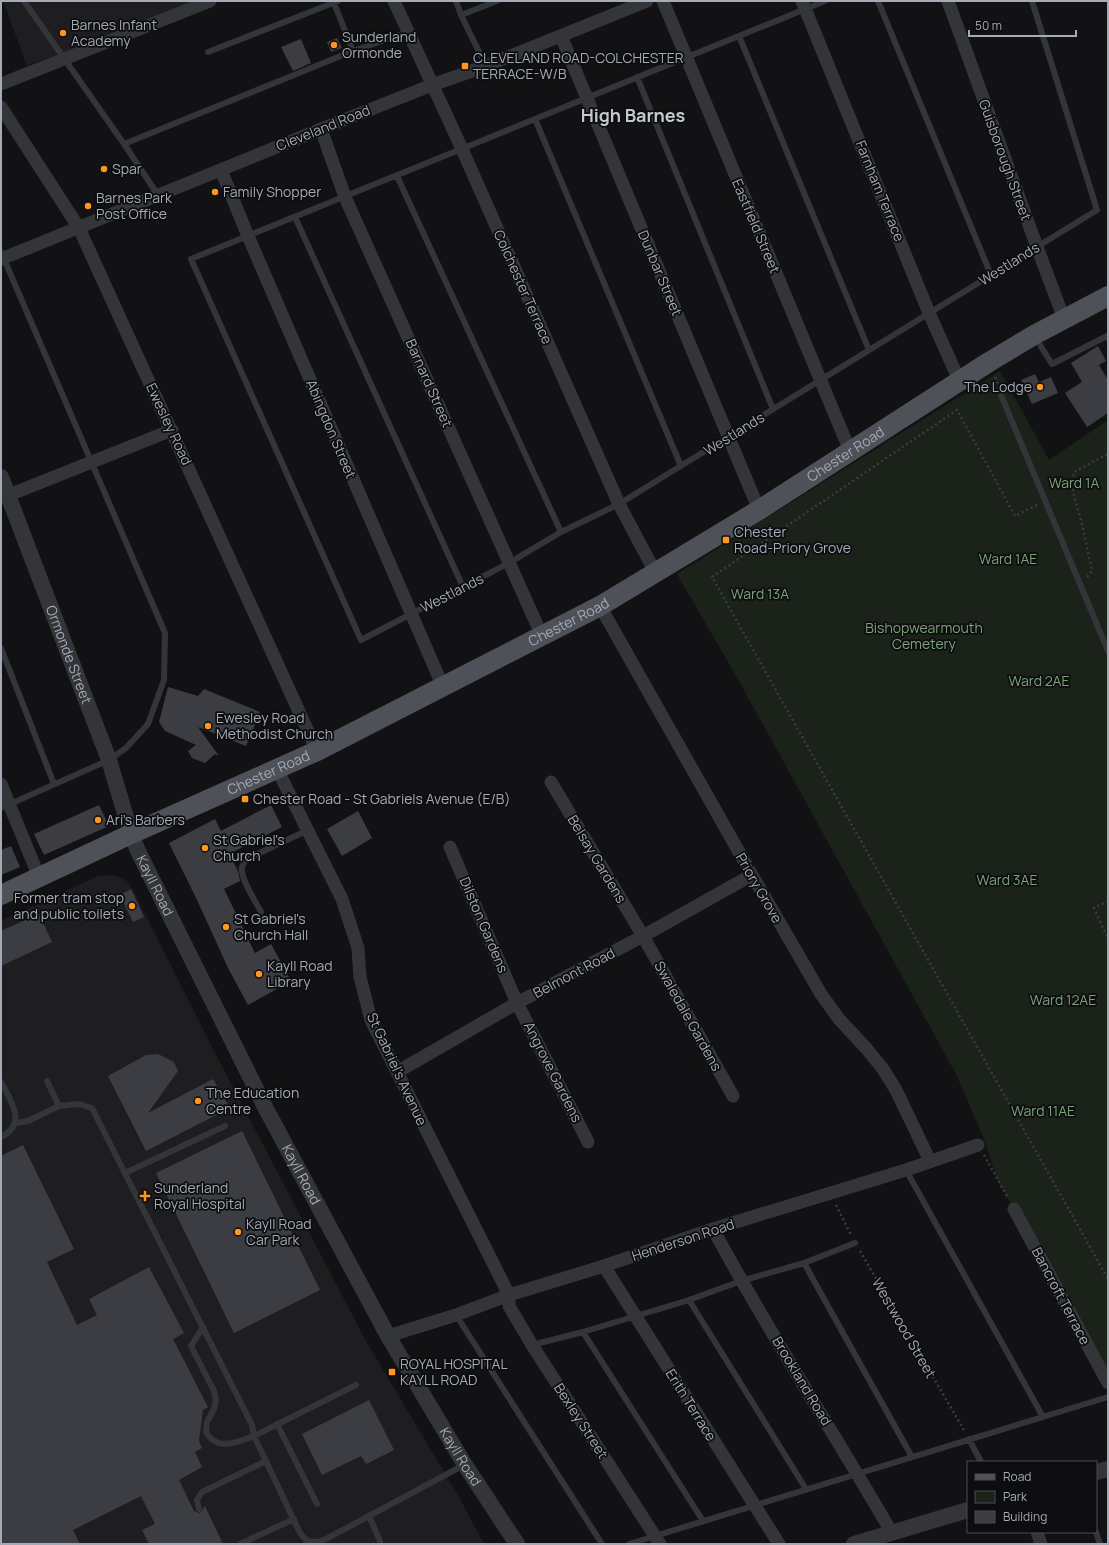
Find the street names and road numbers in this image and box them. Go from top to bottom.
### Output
street label: Guisborough Street [975,97,1036,223]
street label: Cleveland Road [273,100,373,155]
street label: Farnham Terrace [852,137,909,244]
street label: Eastfield Street [728,176,785,276]
street label: Colchester Terrace [490,227,557,347]
street label: Dunbar Street [634,227,687,319]
street label: Westlands [975,237,1043,290]
street label: Barnard Street [402,336,458,430]
street label: Abingdon Street [302,376,361,482]
street label: Ewesley Road [142,380,197,468]
street label: Westlands [700,407,768,460]
street label: Chester Road [803,422,888,486]
street label: Westlands [417,569,487,617]
street label: Chester Road [525,593,612,650]
street label: Ormonde Street [42,602,97,707]
street label: Chester Road [224,746,312,799]
street label: Belsay Gardens [564,811,631,906]
street label: Priory Grove [732,849,787,926]
street label: Kayll Road [132,852,179,919]
street label: Dilston Gardens [456,874,513,976]
street label: Belmont Road [530,943,618,1002]
street label: Swaledale Gardens [650,957,727,1074]
street label: St Gabriel's Avenue [363,1009,432,1128]
street label: Angrove Gardens [520,1018,587,1125]
street label: Kayll Road [278,1141,326,1208]
street label: Henderson Road [629,1214,737,1265]
street label: Bancroft Terrace [1028,1244,1095,1348]
street label: Westwood Street [868,1274,941,1382]
street label: Brookland Road [768,1333,836,1429]
street label: Erith Terrace [662,1365,721,1444]
street label: Bexley Street [550,1379,613,1462]
street label: Kayll Road [436,1424,486,1489]

